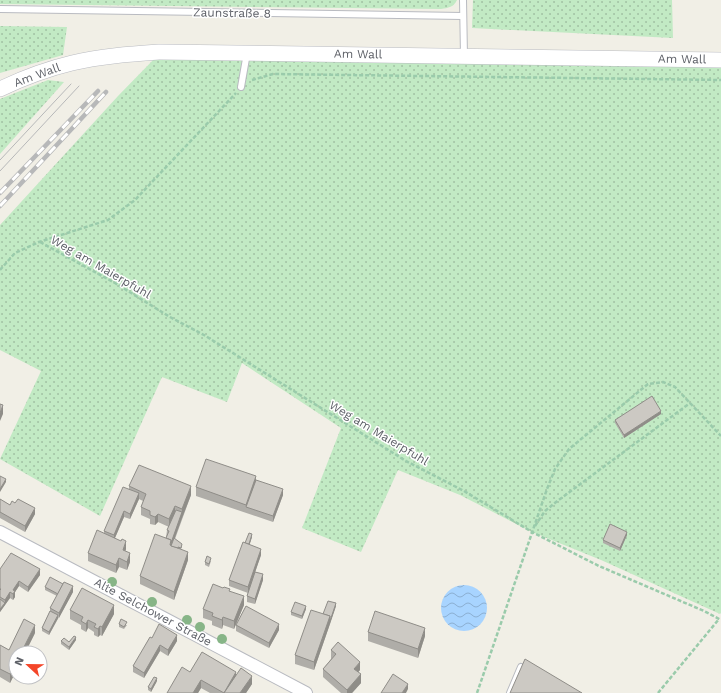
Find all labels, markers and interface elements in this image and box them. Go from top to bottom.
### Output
street label: Zaunstraße 8 [193,5,271,21]
street label: Am Wall [334,47,383,61]
street label: Am Wall [658,52,707,66]
street label: Am Wall [12,60,62,90]
street label: Weg am Maierpfuhl [48,233,154,302]
street label: Weg am Maierpfuhl [327,398,432,468]
street label: Alte Selchower Straße [92,575,214,649]
north arrow [8,645,48,685]
text: N [12,655,27,668]

